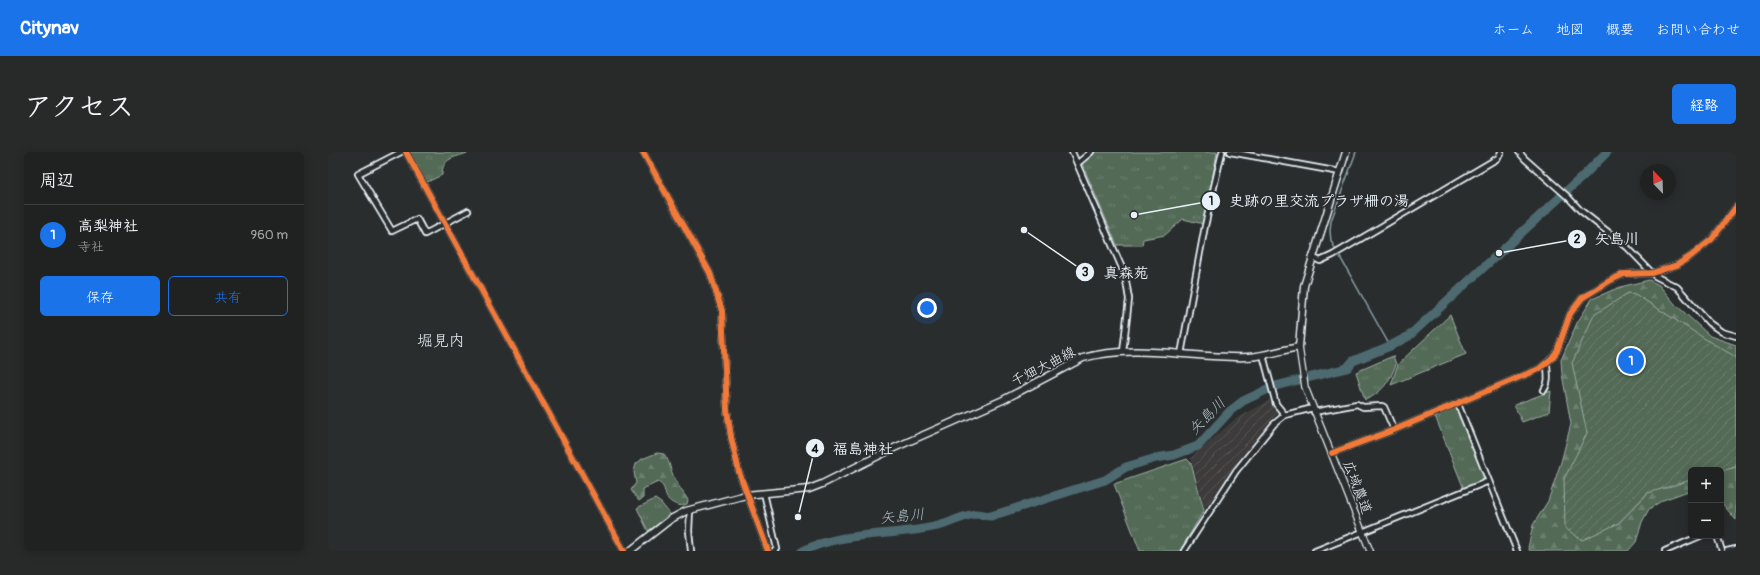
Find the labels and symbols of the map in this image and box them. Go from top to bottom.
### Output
north arrow [1640,164,1676,200]
callout: 史跡の里交流プラザ柵の湯 [1201,187,1417,214]
text: 史跡の里交流プラザ柵の湯 [1229,192,1409,211]
text: 1 [1209,194,1213,209]
callout: 矢島川 [1567,225,1648,252]
text: 矢島川 [1594,230,1640,249]
text: 2 [1574,232,1581,247]
callout: 真森苑 [1075,259,1156,286]
text: 真森苑 [1103,264,1149,283]
text: 3 [1082,265,1089,280]
your location [917,298,937,318]
district label: 堀見内 [417,331,465,351]
street label: 千畑大曲線 [1008,343,1078,390]
pin: 1 [1618,346,1644,376]
water label: 矢島川 [1185,394,1230,439]
callout: 福島神社 [805,435,901,462]
text: 福島神社 [833,440,893,459]
text: 4 [811,442,819,457]
street label: 広域農道 [1340,458,1376,516]
water label: 矢島川 [879,505,925,528]

